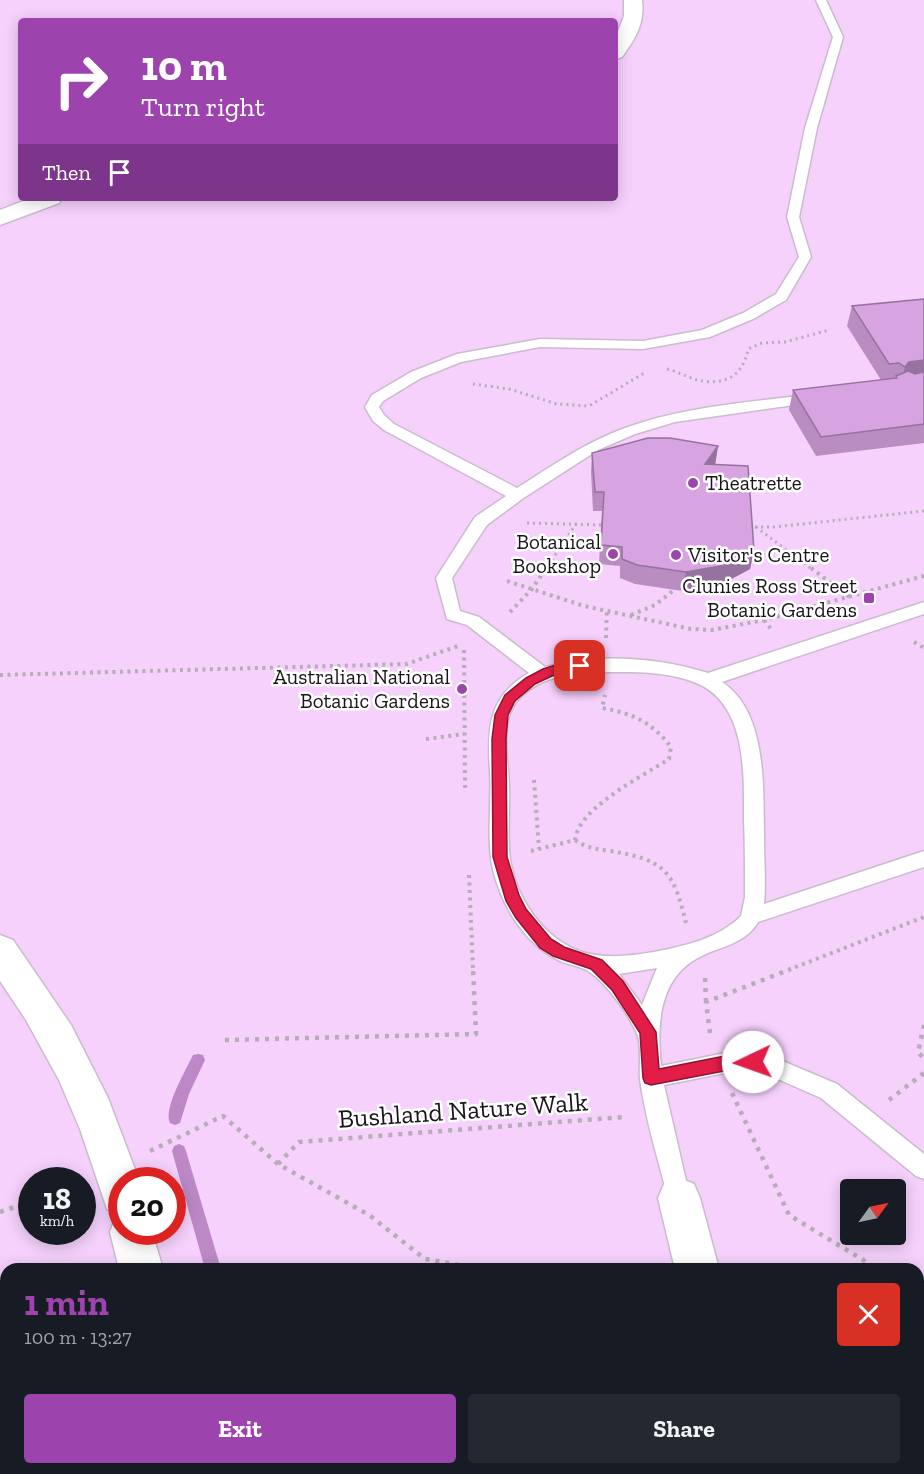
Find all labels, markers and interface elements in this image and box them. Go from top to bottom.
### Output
text: 10 m [141,40,227,91]
icon: right [42,42,120,120]
text: Turn right [141,91,265,123]
icon: arrive [103,156,136,189]
text: Then [42,159,91,186]
place label: Theatrette [705,470,802,495]
marker: Theatrette [686,476,700,490]
place label: Botanical Bookshop [513,529,601,578]
place label: Visitor's Centre [687,542,830,567]
marker: Botanical Bookshop [606,547,620,561]
marker: Visitor's Centre [669,548,683,562]
place label: Clunies Ross Street Botanic Gardens [682,573,857,622]
marker: Clunies Ross Street Botanic Gardens [862,591,876,605]
pin [554,640,605,691]
icon: arrive [563,649,596,682]
place label: Australian National Botanic Gardens [273,664,450,713]
marker: Australian National Botanic Gardens [455,682,469,696]
position arrow [721,1030,785,1094]
street label: Bushland Nature Walk [337,1085,590,1135]
speed limit sign: 20 [108,1167,186,1245]
north arrow [840,1179,906,1245]
map controls [840,1179,906,1245]
text: 18 [43,1181,71,1217]
text: km/h [40,1212,74,1230]
text: 1 min [24,1281,109,1324]
button: close [837,1283,900,1346]
text: 100 m · 13:27 [24,1325,132,1349]
button: Exit [24,1394,456,1463]
button: Share [468,1394,900,1463]

